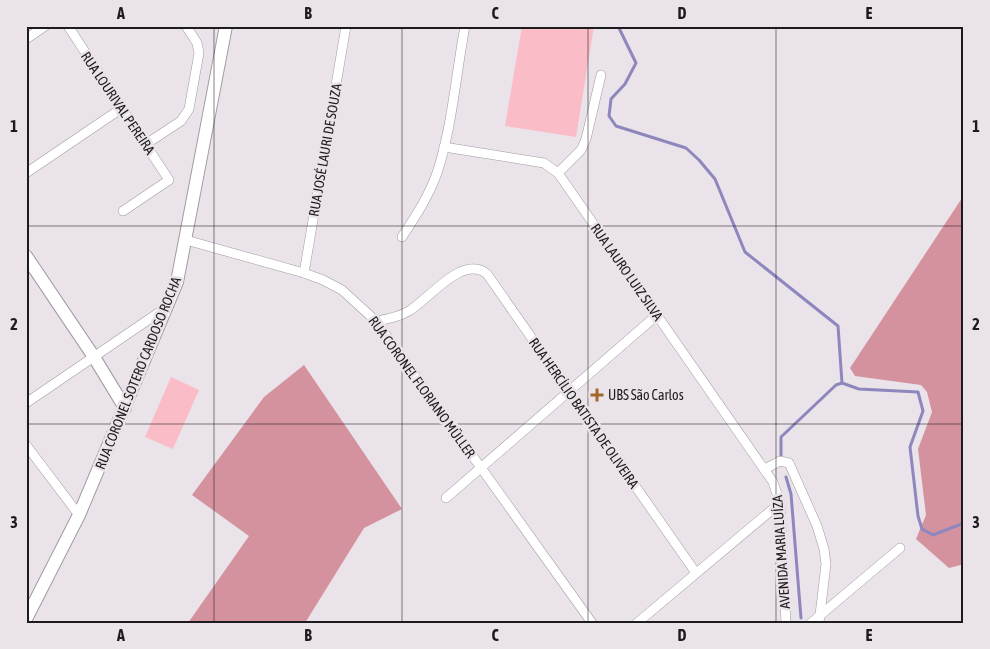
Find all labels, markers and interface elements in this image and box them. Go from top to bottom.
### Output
text: A [116,4,125,22]
text: B [304,4,312,22]
text: C [491,4,499,22]
text: D [678,4,687,22]
text: E [866,4,873,22]
street label: RUA LOURIVAL PEREIRA [78,49,158,157]
street label: RUA JOSÉ LAURI DE SOUZA [305,82,345,218]
text: 1 [10,117,18,135]
text: 1 [972,117,980,135]
street label: RUA LAURO LUIZ SILVA [588,220,666,324]
street label: RUA CORONEL SOTERO CARDOSO ROCHA [92,274,184,472]
street label: RUA CORONEL FLORIANO MÜLLER [365,313,479,461]
text: 2 [10,315,18,333]
text: 2 [972,315,980,333]
street label: RUA HERCÍLIO BATISTA DE OLIVEIRA [526,335,642,491]
place label: UBS São Carlos [608,387,684,403]
marker: UBS São Carlos [590,388,604,402]
street label: AVENIDA MARIA LUÍZA [769,495,793,609]
text: 3 [10,513,18,531]
text: 3 [972,513,980,531]
text: A [116,626,125,644]
text: B [304,626,312,644]
text: C [491,626,499,644]
text: D [678,626,687,644]
text: E [866,626,873,644]

